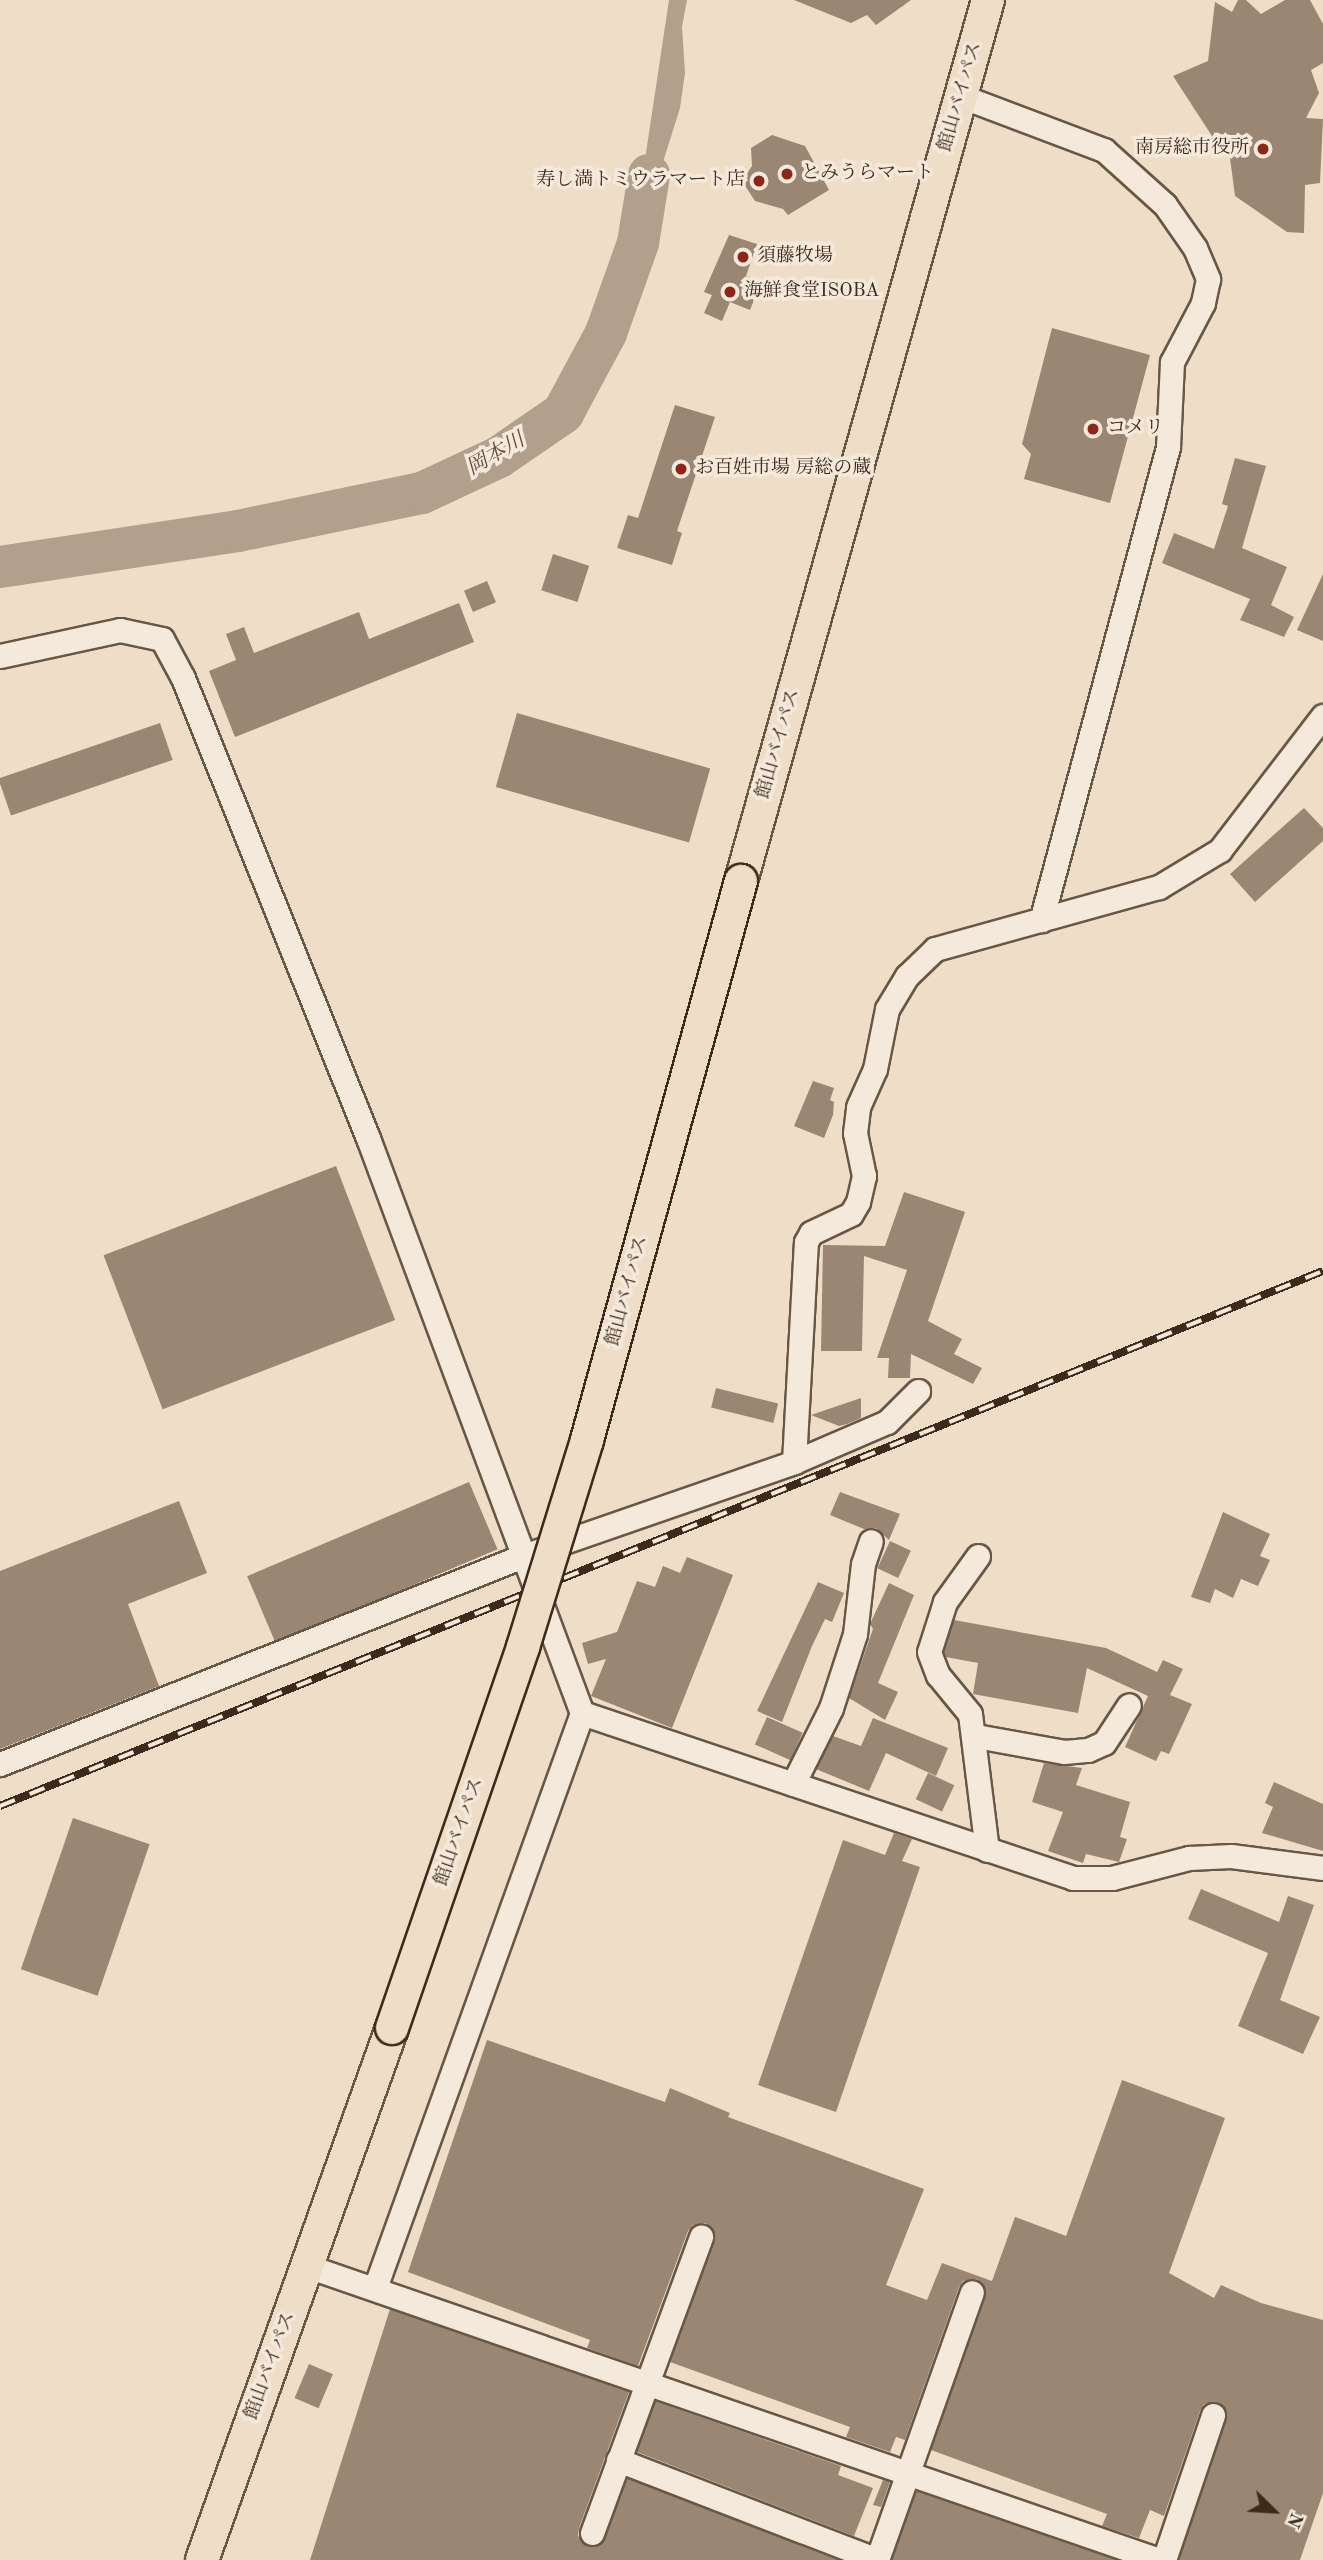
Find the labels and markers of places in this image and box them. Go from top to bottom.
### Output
place label: 南房総市役所 [1135,138,1249,160]
marker: 南房総市役所 [1255,141,1271,157]
place label: とみうらマート [801,163,934,185]
marker: とみうらマート [779,166,795,182]
place label: 寿し満トミウラマート店 [536,170,745,192]
marker: 寿し満トミウラマート店 [751,173,767,189]
place label: 須藤牧場 [757,246,833,268]
marker: 須藤牧場 [735,249,751,265]
place label: 海鮮食堂ISOBA [744,281,879,303]
marker: 海鮮食堂ISOBA [722,284,738,300]
place label: コメリ [1107,418,1164,440]
marker: コメリ [1085,421,1101,437]
place label: お百姓市場 房総の蔵 [695,458,871,480]
marker: お百姓市場 房総の蔵 [673,461,689,477]

